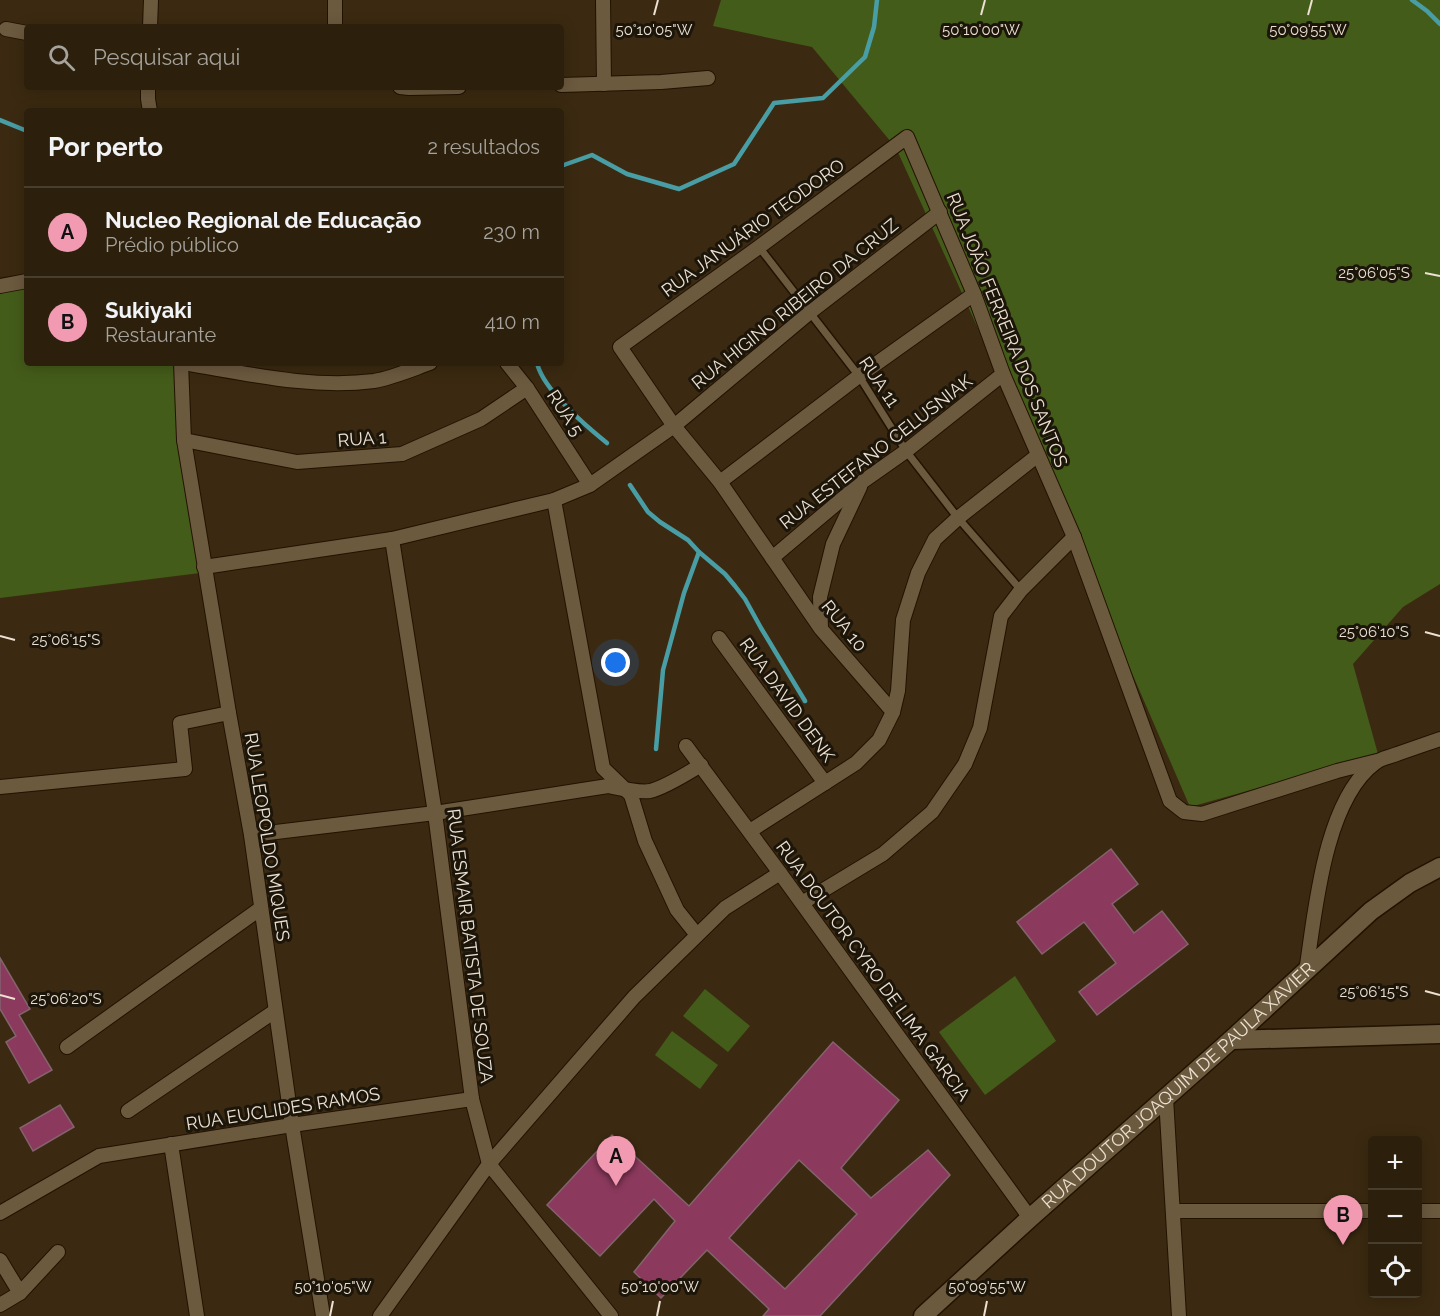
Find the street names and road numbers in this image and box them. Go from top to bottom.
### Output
street label: RUA JANUÁRIO TEODORO [657,153,848,301]
street label: RUA JOÃO FERREIRA DOS SANTOS [943,190,1072,470]
street label: RUA HIGINO RIBEIRO DA CRUZ [687,214,902,393]
street label: RUA 11 [855,352,904,411]
street label: RUA ESTEFANO CELUSNIAK [775,370,976,533]
street label: RUA 5 [543,386,588,440]
street label: RUA 1 [337,426,387,451]
street label: RUA 10 [817,596,871,656]
street label: RUA DAVID DENK [735,634,840,766]
street label: RUA LEOPOLDO MIQUES [241,731,294,943]
street label: RUA ESMAIR BATISTA DE SOUZA [443,807,498,1084]
street label: RUA DOUTOR CYRO DE LIMA GARCIA [772,837,975,1105]
street label: RUA DOUTOR JOAQUIM DE PAULA XAVIER [1037,957,1319,1213]
street label: RUA EUCLIDES RAMOS [184,1083,382,1134]

